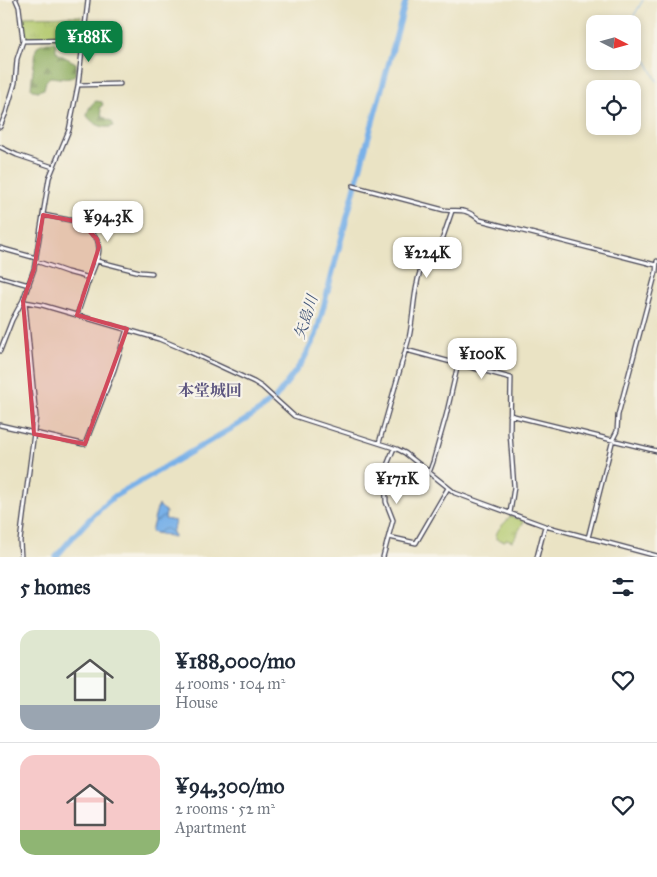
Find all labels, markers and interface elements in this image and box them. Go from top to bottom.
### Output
north arrow [586,15,641,70]
map controls [586,15,641,135]
pin: ¥188K [54,20,124,63]
text: ¥188K [66,27,112,46]
button: locate [586,80,641,135]
pin: ¥94.3K [67,200,149,243]
text: ¥94.3K [83,207,133,226]
pin: ¥224K [392,236,462,279]
text: ¥224K [404,243,450,262]
water label: 矢島川 [290,291,322,341]
pin: ¥100K [447,338,517,380]
text: ¥100K [459,344,505,363]
district label: 本堂城回 [178,381,242,400]
pin: ¥171K [362,462,432,505]
text: ¥171K [375,469,419,488]
icon: filters [609,573,637,601]
text: 5 homes [20,574,91,600]
text: ¥188,000/mo [175,648,295,674]
icon: home [60,650,120,710]
icon: heart [609,666,637,694]
text: 4 rooms · 104 m² [175,674,285,693]
text: House [175,693,218,712]
text: ¥94,300/mo [175,773,284,799]
icon: home [60,775,120,835]
icon: heart [609,791,637,819]
text: 2 rooms · 52 m² [175,799,275,818]
text: Apartment [175,818,247,837]

